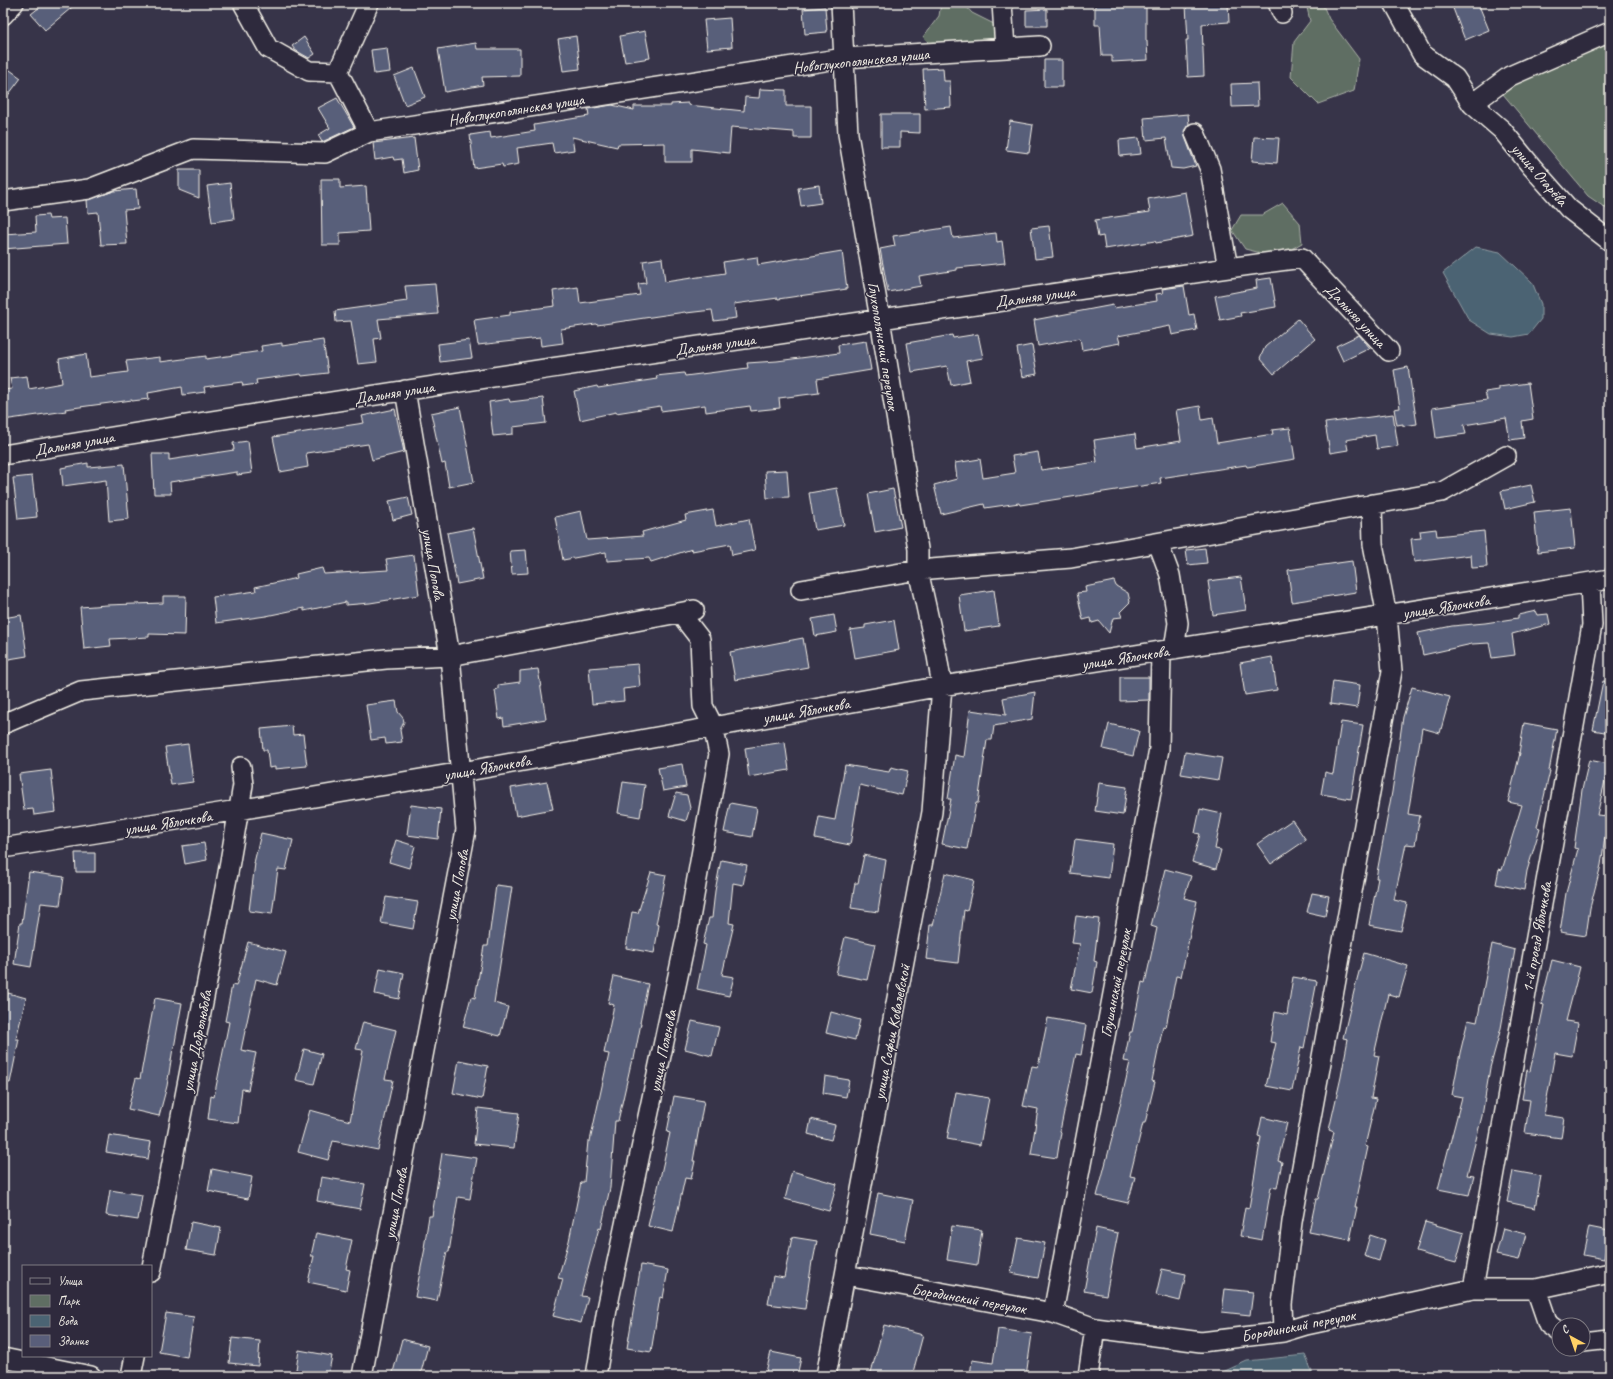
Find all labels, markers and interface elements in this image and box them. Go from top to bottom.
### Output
street label: Новоглухополянская улица [792,44,932,78]
street label: Новоглухополянская улица [447,89,587,131]
street label: улица Огарёва [1506,138,1573,211]
street label: Дальняя улица [1320,279,1391,353]
street label: Глухополянский переулок [863,281,903,414]
street label: Дальняя улица [994,281,1078,313]
street label: Дальняя улица [674,329,758,361]
street label: Дальняя улица [353,377,437,409]
street label: Дальняя улица [33,427,117,461]
street label: улица Попова [417,526,449,603]
street label: улица Яблочкова [1400,590,1493,624]
street label: улица Яблочкова [1079,641,1172,675]
street label: улица Яблочкова [760,693,853,729]
street label: улица Яблочкова [441,750,534,786]
street label: улица Яблочкова [122,806,215,840]
street label: улица Попова [440,846,474,924]
street label: 1-й проезд Яблочкова [1517,879,1557,994]
street label: Глушанский переулок [1096,926,1137,1039]
street label: улица Софьи Ковалевской [869,961,915,1103]
street label: улица Добролюбова [177,987,217,1095]
street label: улица Поленова [644,1007,682,1095]
street label: улица Попова [379,1164,413,1242]
legend [22,1265,152,1357]
text: Улица [58,1273,83,1289]
street label: Бородинский переулок [910,1279,1029,1319]
text: Парк [58,1293,81,1309]
street label: Бородинский переулок [1240,1305,1359,1347]
text: Вода [58,1313,79,1329]
north arrow [1551,1317,1591,1357]
text: С [1558,1321,1572,1336]
text: Здание [58,1333,89,1349]

